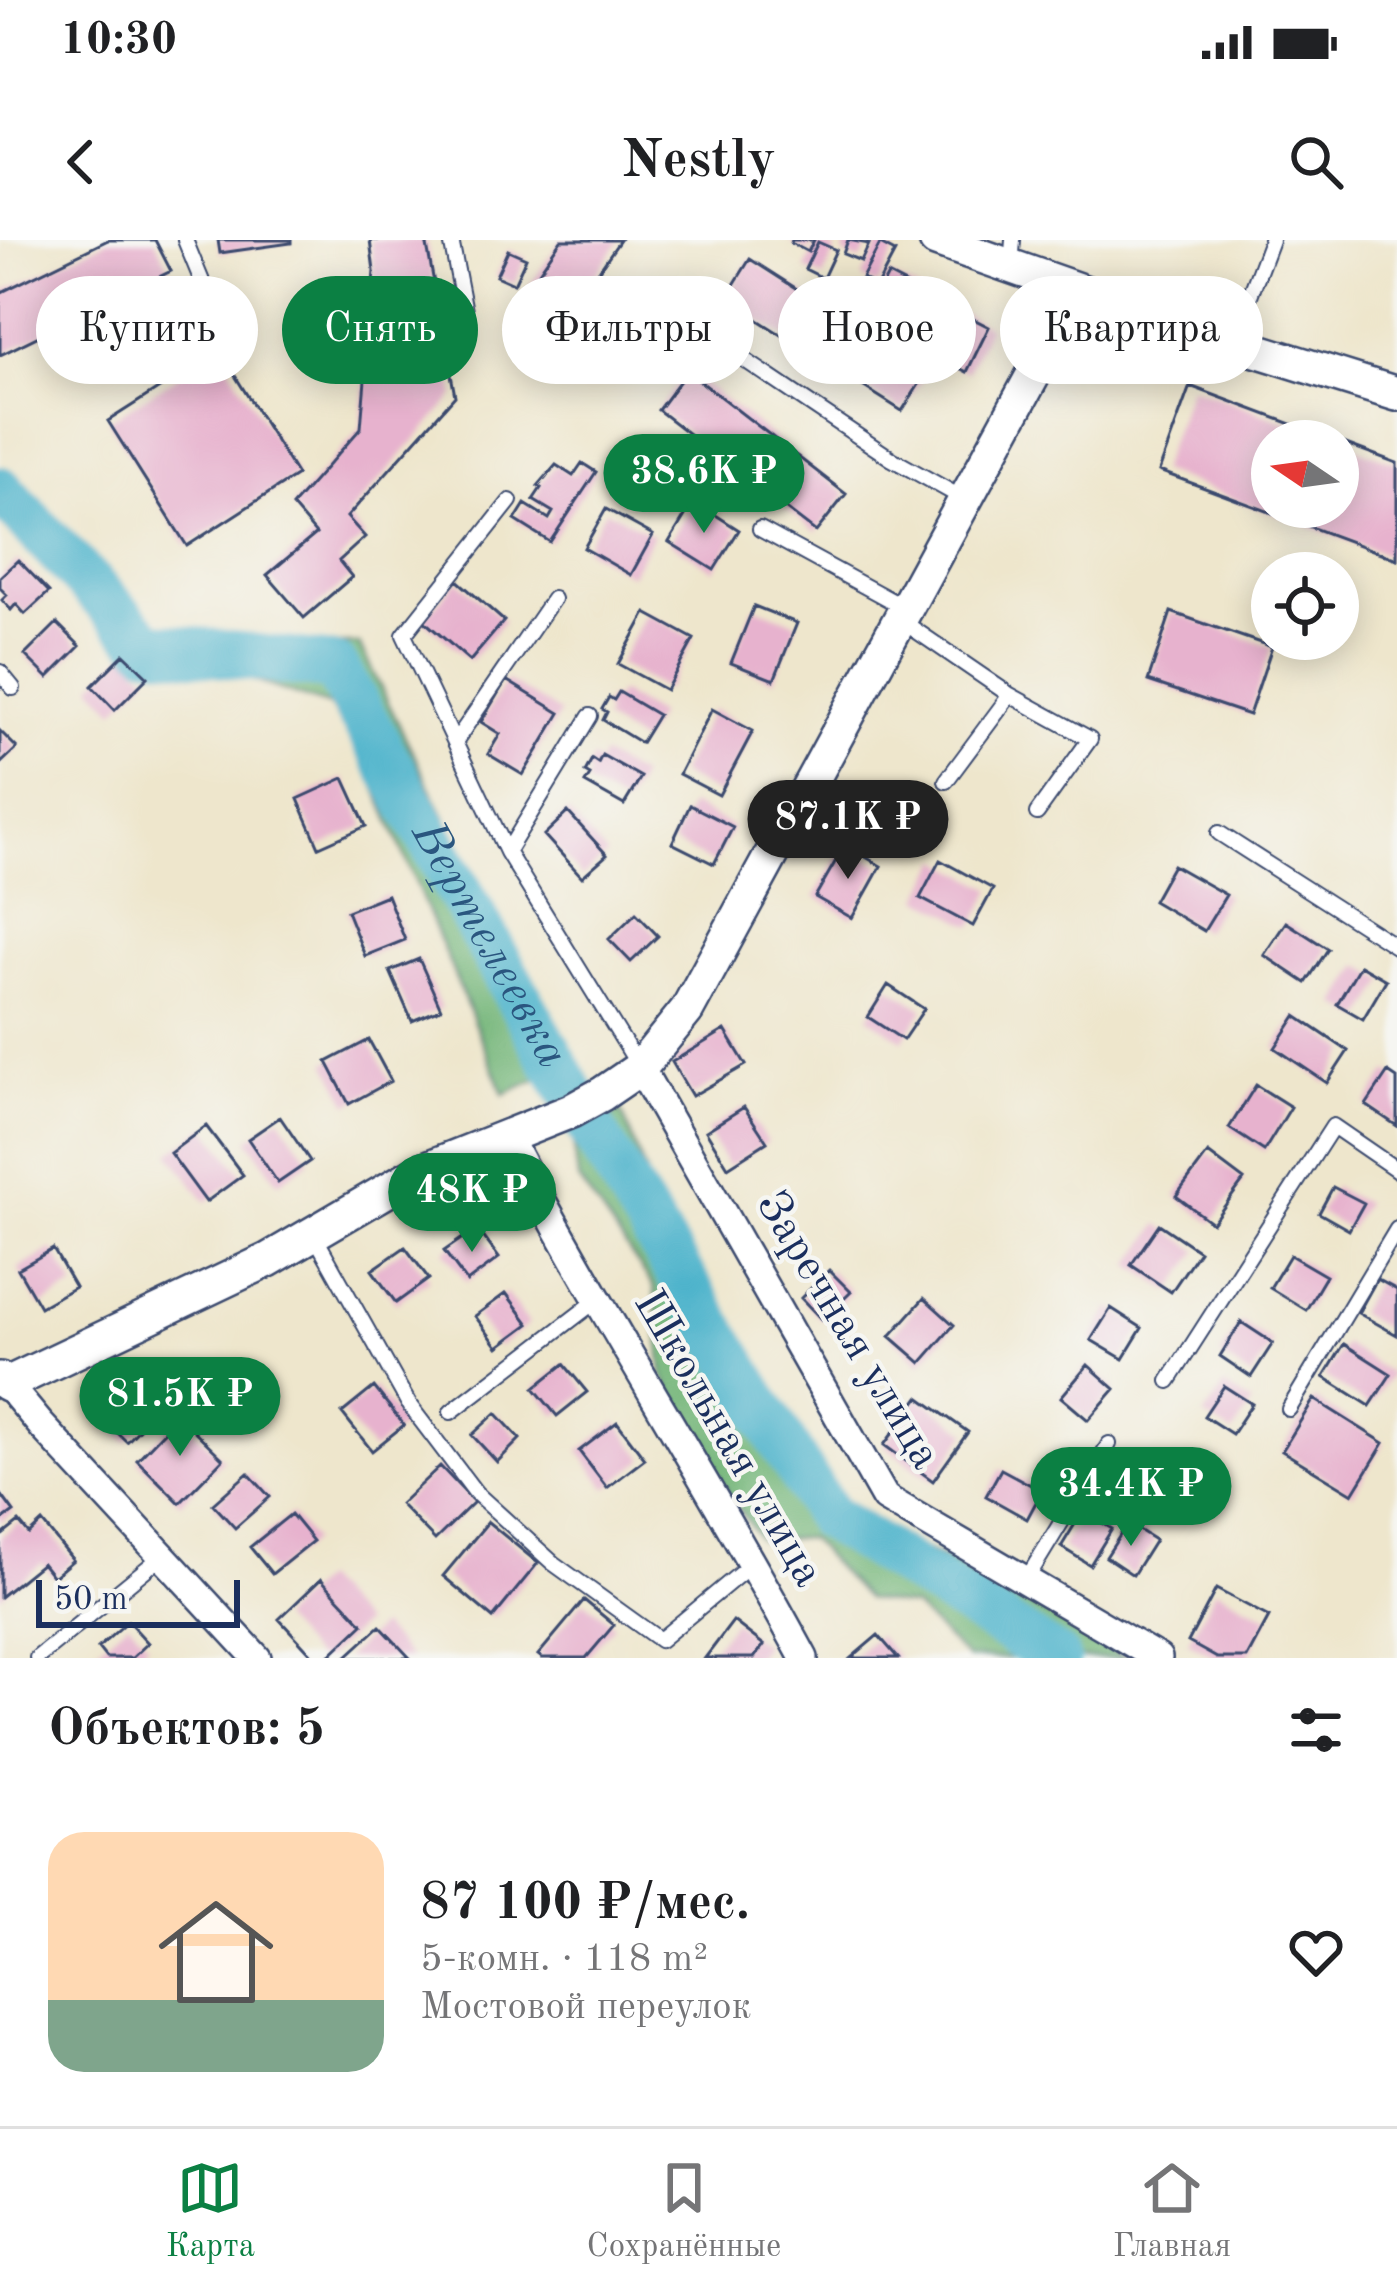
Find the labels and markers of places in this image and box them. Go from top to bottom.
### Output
pin: 38.6K ₽ [593,434,815,536]
pin: 87.1K ₽ [737,780,959,882]
pin: 48K ₽ [388,1153,556,1255]
pin: 81.5K ₽ [69,1357,291,1459]
pin: 34.4K ₽ [1020,1447,1242,1549]

